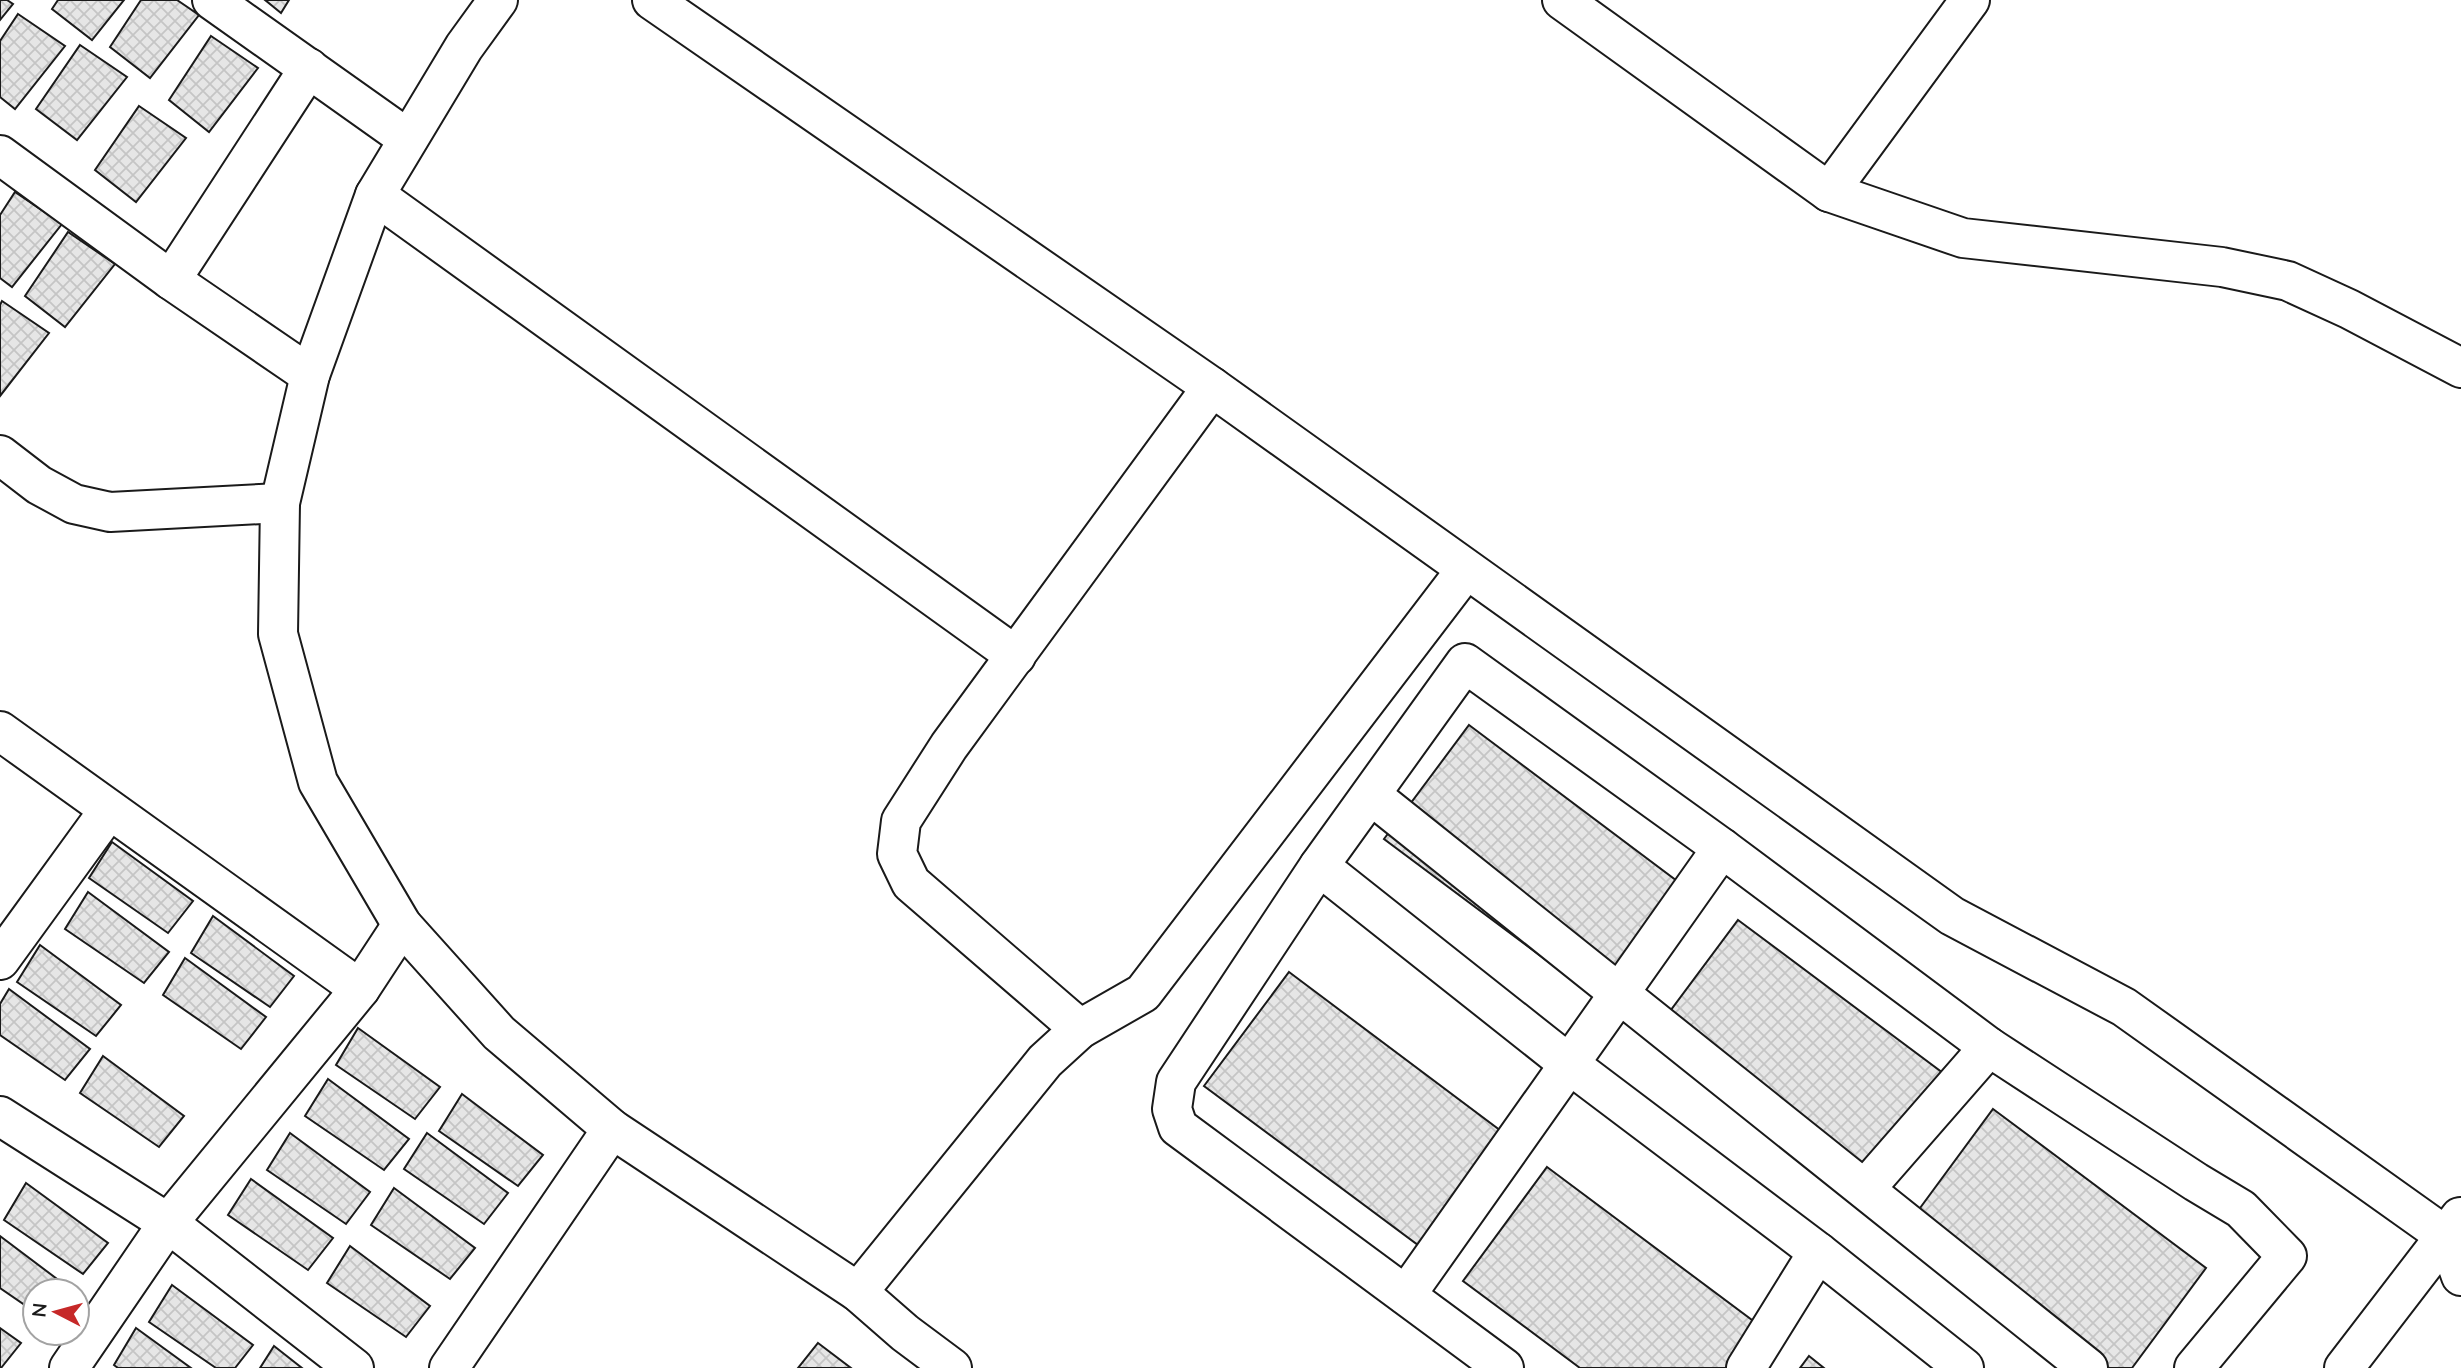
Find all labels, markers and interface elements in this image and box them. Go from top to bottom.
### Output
north arrow [21,1277,91,1347]
text: N [26,1302,52,1319]

